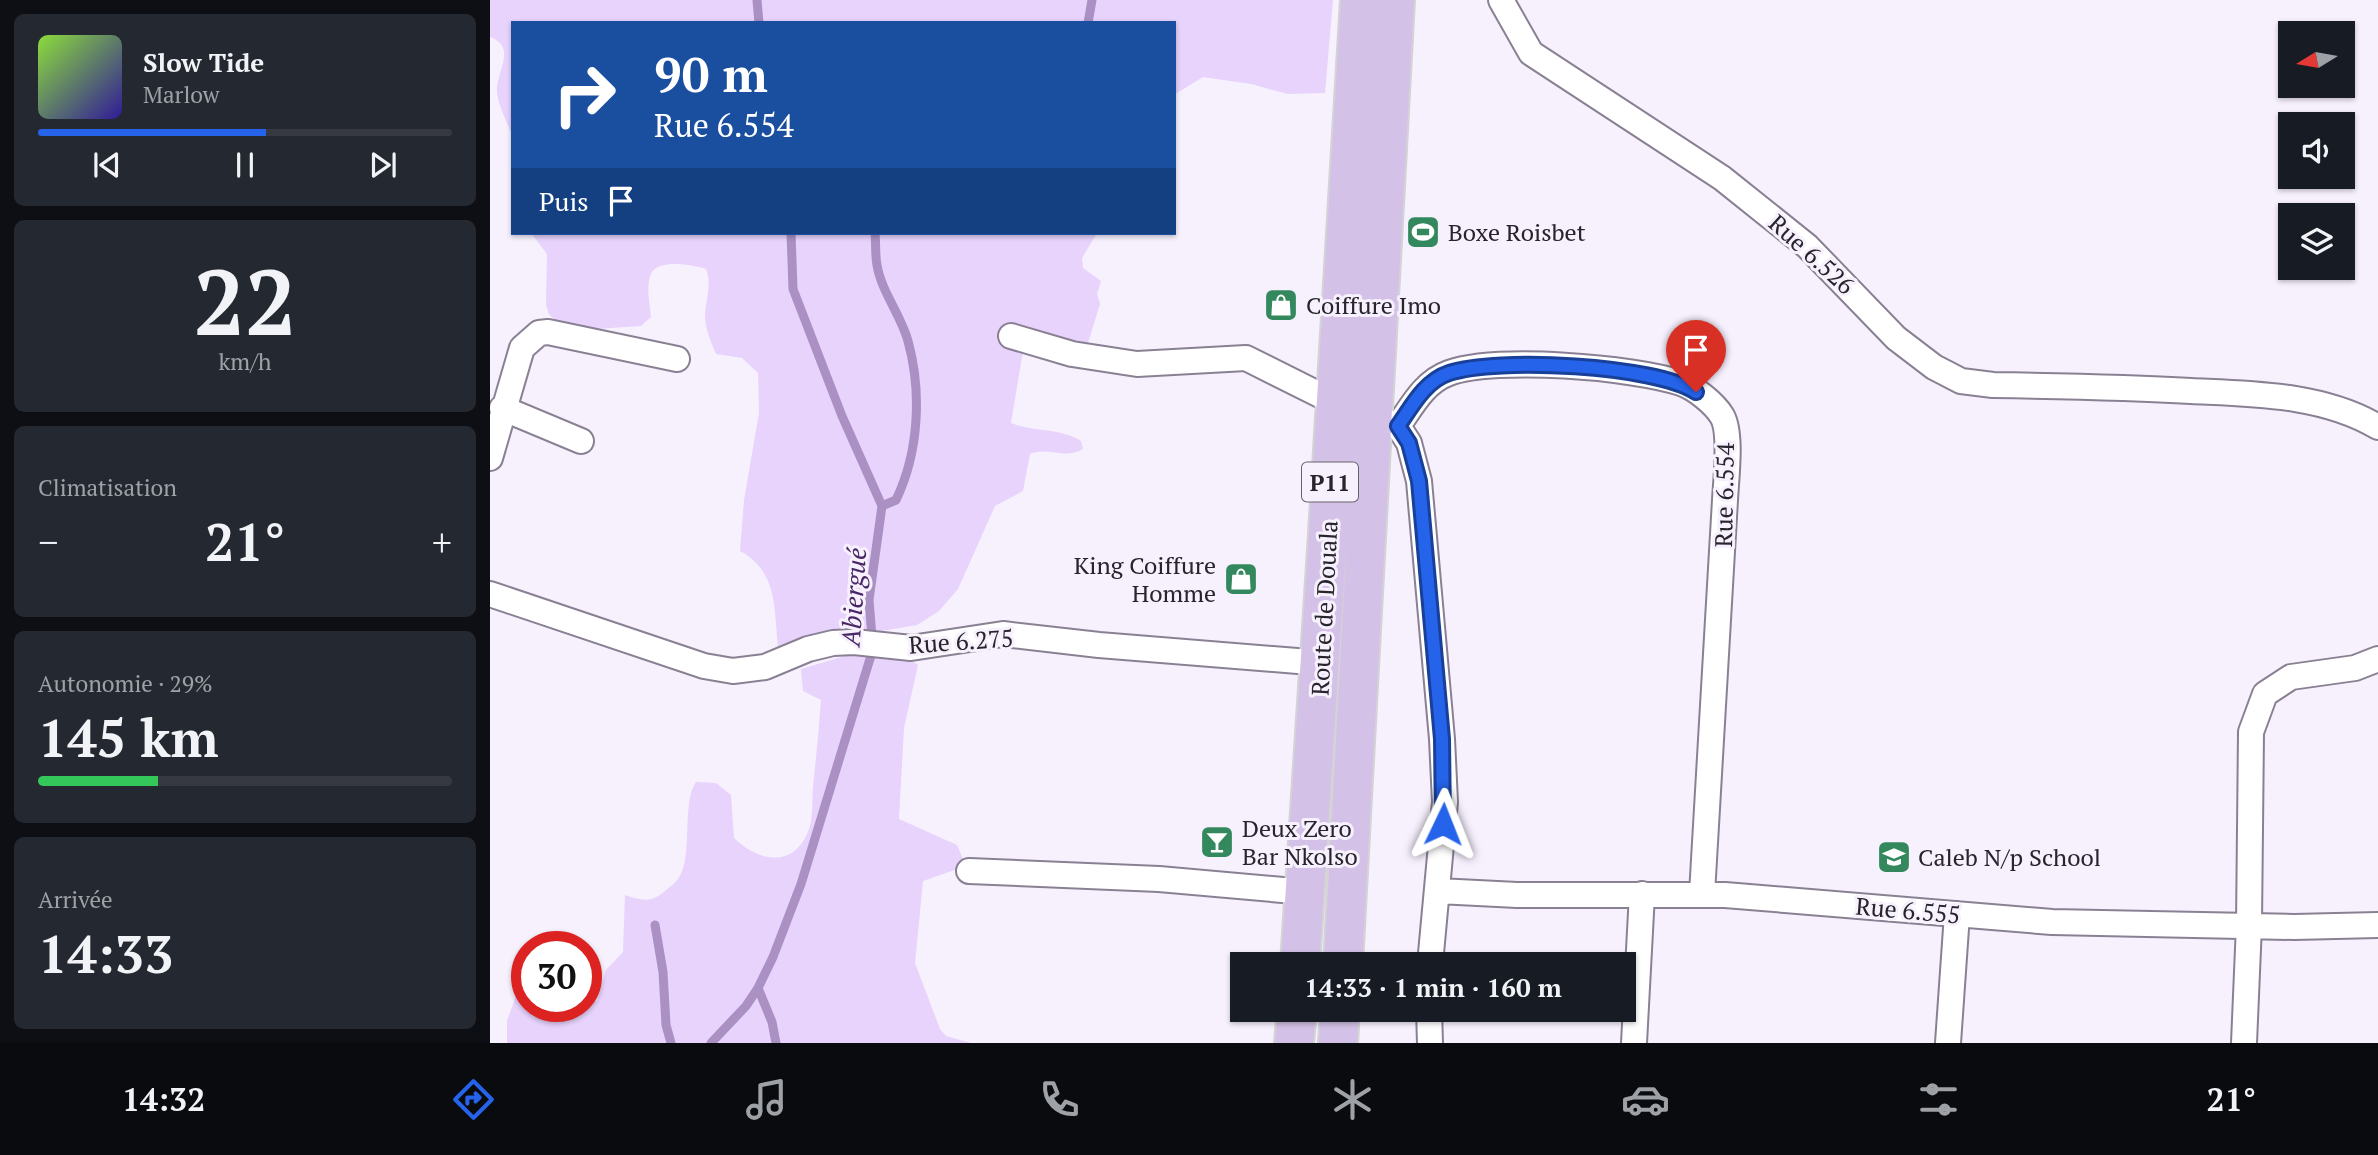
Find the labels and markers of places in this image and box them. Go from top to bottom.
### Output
sports icon: Boxe Roisbet [1404,213,1442,251]
place label: Boxe Roisbet [1448,216,1586,248]
shop icon: Coiffure Imo [1262,286,1300,324]
place label: Coiffure Imo [1306,289,1441,321]
pin [1666,320,1726,392]
place label: King Coiffure Homme [1074,549,1216,609]
shop icon: King Coiffure Homme [1222,560,1260,598]
place label: Deux Zero Bar Nkolso [1242,812,1358,872]
bar icon: Deux Zero Bar Nkolso [1198,823,1236,861]
school or university icon: Caleb N/p School [1875,838,1913,876]
place label: Caleb N/p School [1918,841,2101,873]

